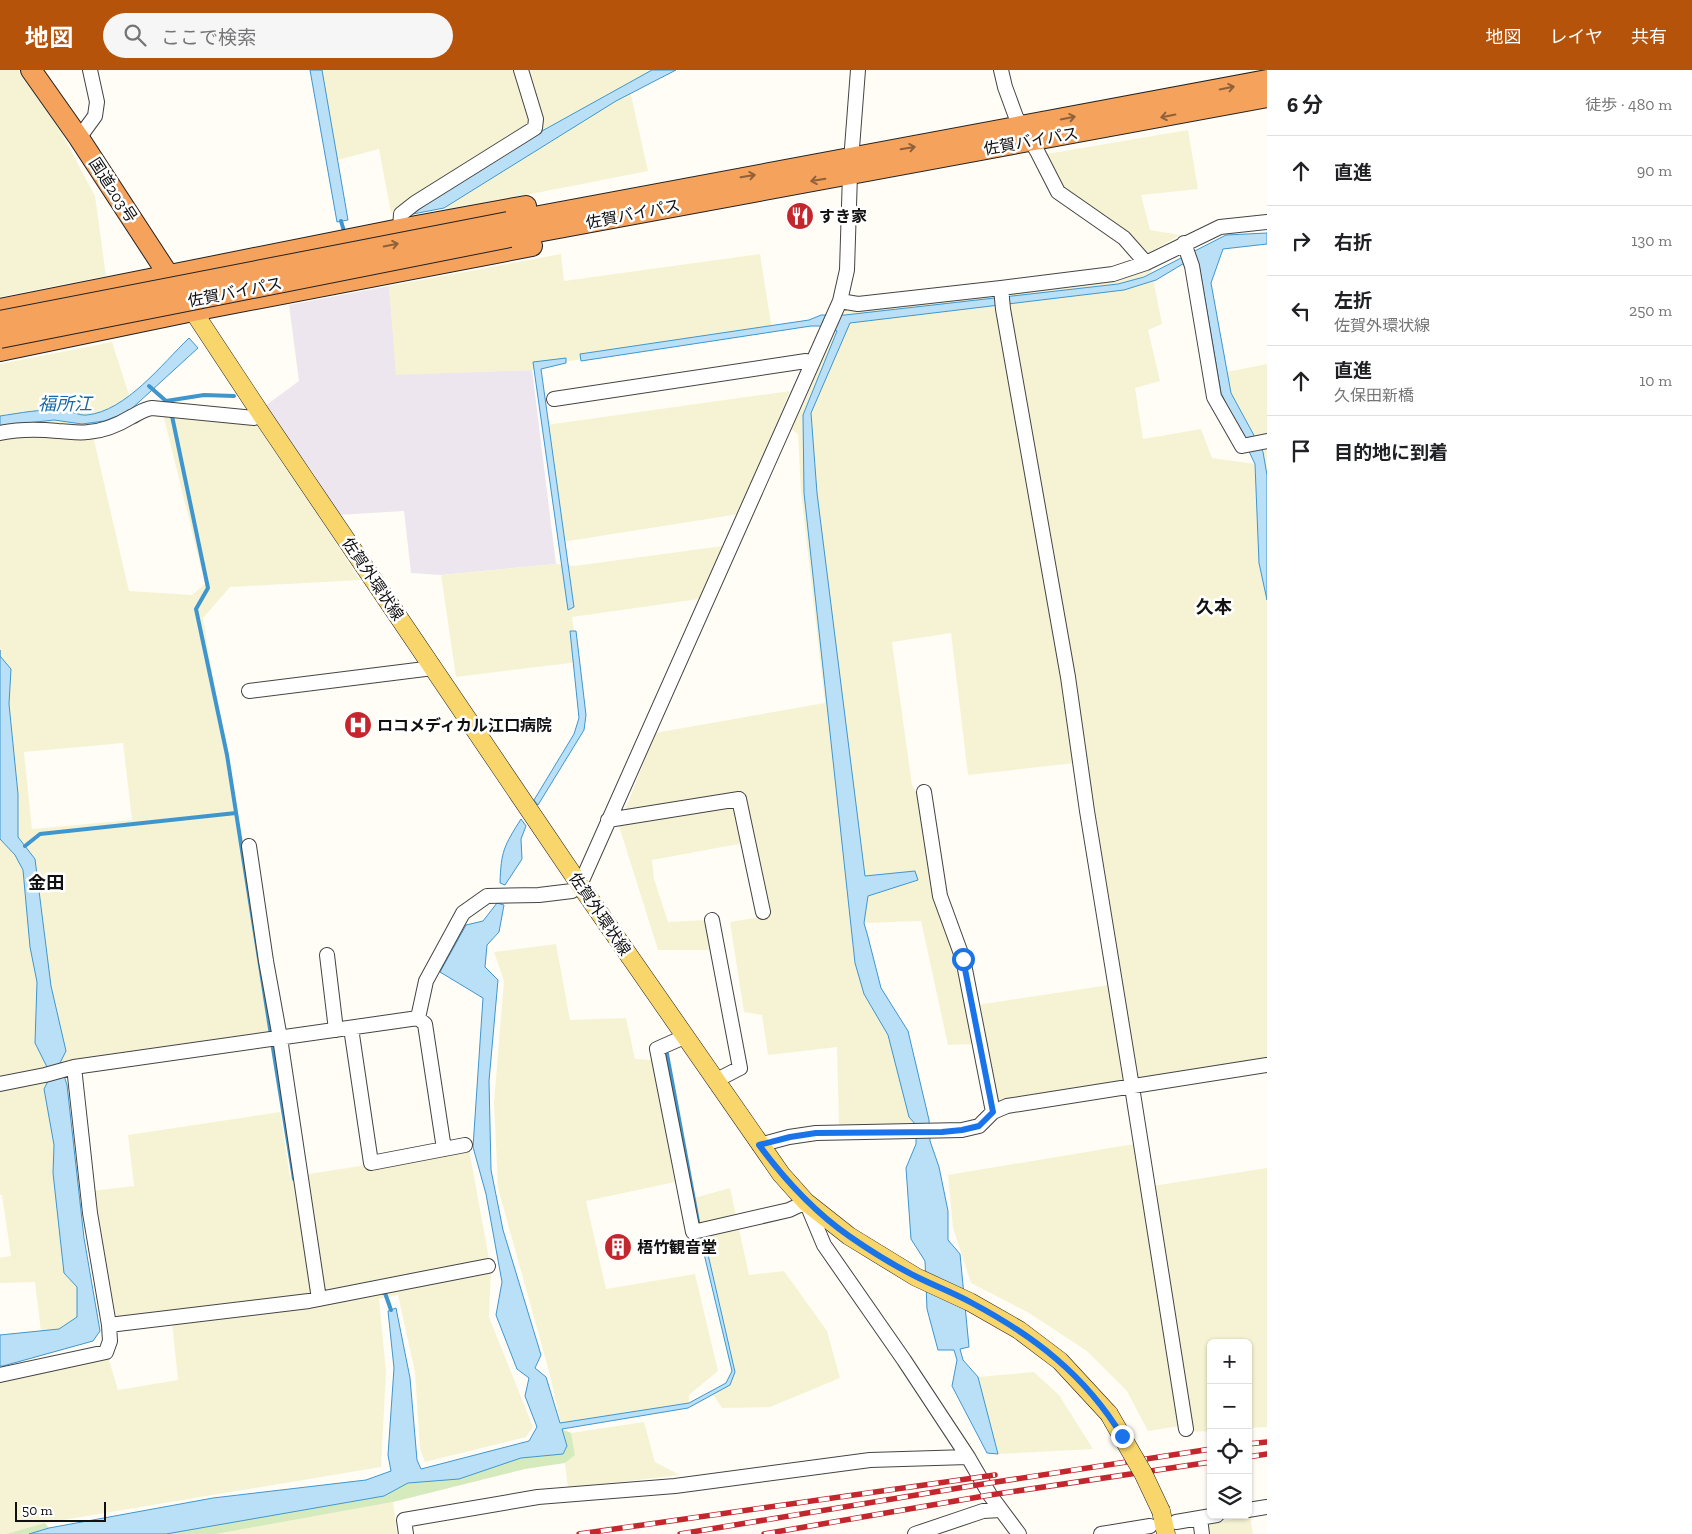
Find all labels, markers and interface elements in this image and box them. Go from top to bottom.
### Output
search box [103,13,453,58]
icon: search [121,21,149,49]
text: 地図 [25,23,73,52]
text: ここで検索 [161,26,256,49]
text: 地図 [1486,26,1522,48]
text: レイヤ [1550,26,1603,48]
text: 共有 [1631,26,1667,48]
one-way arrow [1219,83,1235,92]
text: 6 分 [1287,92,1323,117]
text: 徒歩 · 480 m [1585,95,1672,114]
one-way arrow [1160,111,1176,121]
one-way arrow [1059,113,1075,123]
street label: 佐賀バイパス [982,123,1080,159]
one-way arrow [899,142,915,152]
street label: 国道203号 [85,154,141,226]
icon: ahead [1287,157,1315,185]
text: 直進 [1334,161,1372,184]
text: 90 m [1637,161,1672,180]
one-way arrow [739,171,755,181]
one-way arrow [811,176,827,186]
street label: 佐賀バイパス [584,196,682,232]
restaurant icon: すき家 [785,201,815,231]
place label: すき家 [819,207,867,226]
icon: right [1287,227,1315,255]
text: 右折 [1334,231,1372,254]
text: 130 m [1631,231,1672,250]
one-way arrow [383,239,399,249]
street label: 佐賀バイパス [186,274,284,310]
text: 左折 [1334,289,1372,312]
icon: left [1287,297,1315,325]
text: 250 m [1629,301,1672,320]
text: 佐賀外環状線 [1334,316,1430,335]
text: 直進 [1334,359,1372,382]
icon: ahead [1287,367,1315,395]
text: 10 m [1639,371,1672,390]
text: 久保田新橋 [1334,386,1414,405]
water label: 福所江 [38,393,94,415]
icon: arrive [1287,437,1315,465]
text: 目的地に到着 [1334,441,1448,464]
street label: 佐賀外環状線 [338,534,408,624]
district label: 久本 [1196,596,1232,618]
hospital icon: ロコメディカル江口病院 [343,710,373,740]
place label: ロコメディカル江口病院 [377,716,552,735]
street label: 佐賀外環状線 [565,869,635,959]
district label: 金田 [28,872,64,894]
route start [952,948,975,971]
building icon: 梧竹観音堂 [603,1232,633,1262]
place label: 梧竹観音堂 [637,1238,717,1257]
map controls [1207,1339,1252,1519]
button: + [1207,1339,1252,1384]
button: − [1207,1384,1252,1429]
route end [1111,1425,1134,1448]
button: locate [1207,1429,1252,1474]
button: layers [1207,1474,1252,1519]
scale bar [15,1499,106,1522]
text: 50 m [22,1502,53,1519]

